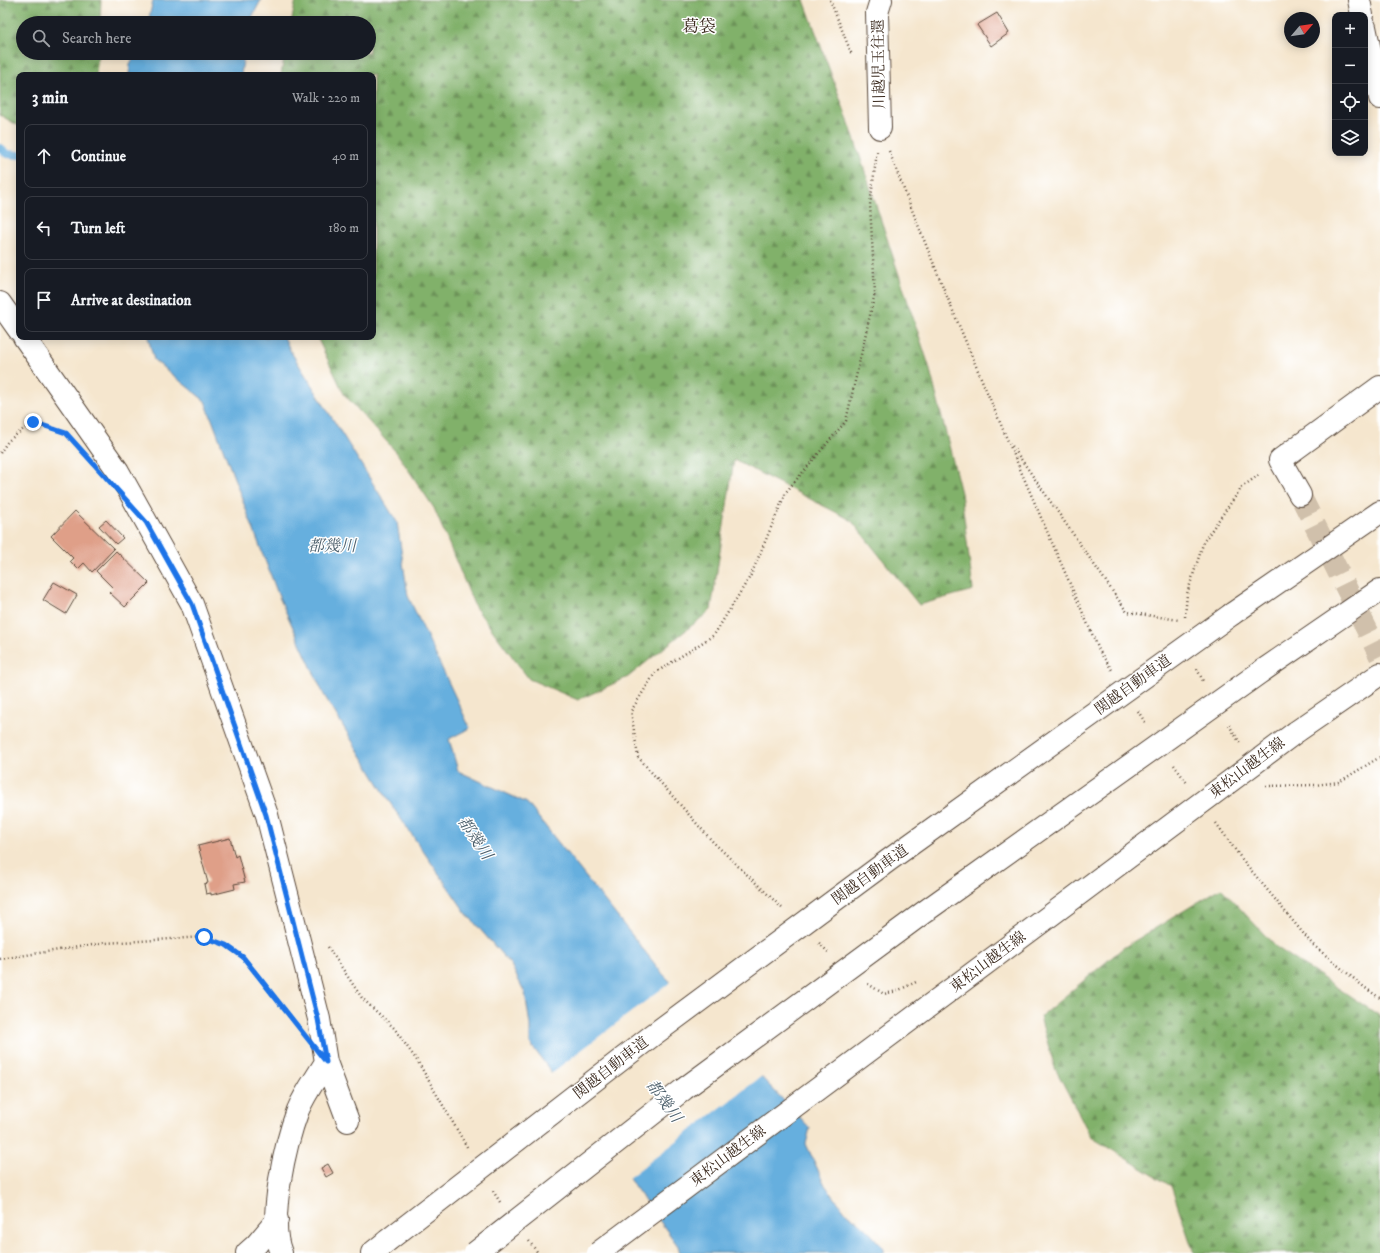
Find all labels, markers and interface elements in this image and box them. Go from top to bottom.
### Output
north arrow [1284,12,1320,48]
map controls [1332,12,1368,156]
button: + [1332,12,1368,48]
search box [16,16,376,60]
district label: 葛袋 [682,16,716,38]
street label: 川越児玉往還 [869,19,889,109]
icon: search [30,27,52,49]
text: Search here [62,29,131,48]
button: − [1332,48,1368,84]
button: locate [1332,84,1368,120]
text: 3 min [32,87,68,109]
text: Walk · 220 m [292,90,360,106]
button: layers [1332,120,1368,156]
icon: ahead [33,145,55,167]
text: Continue [71,147,126,166]
text: 40 m [332,148,359,164]
icon: left [33,217,55,239]
text: Turn left [71,219,125,238]
text: 180 m [328,220,359,236]
icon: arrive [33,289,55,311]
text: Arrive at destination [71,291,191,310]
route end [24,413,42,431]
water label: 都幾川 [308,536,358,556]
street label: 関越自動車道 [1091,651,1175,719]
street label: 東松山越生線 [1205,733,1289,803]
water label: 都幾川 [453,813,498,865]
street label: 関越自動車道 [828,841,912,909]
street label: 東松山越生線 [946,927,1030,997]
route start [195,928,213,946]
street label: 関越自動車道 [570,1033,652,1103]
water label: 都幾川 [642,1076,687,1128]
street label: 東松山越生線 [686,1121,770,1191]

